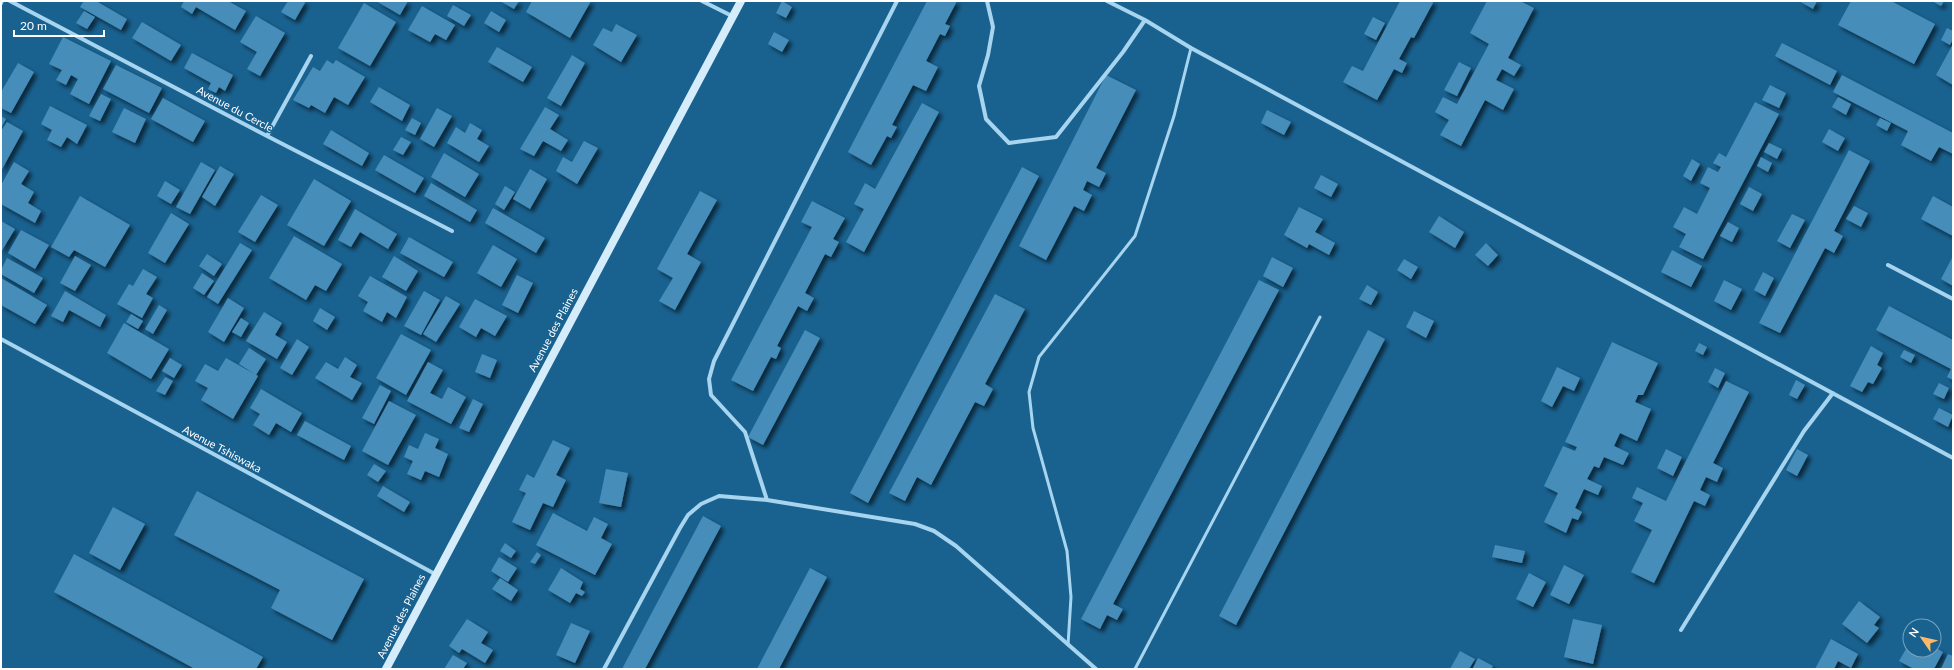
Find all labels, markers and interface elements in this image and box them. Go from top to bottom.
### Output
scale bar [14,12,104,38]
text: 20 m [20,18,47,33]
street label: Avenue du Cercle [195,83,276,134]
street label: Avenue des Plaines [525,286,580,374]
street label: Avenue Tshiswaka [181,422,264,475]
street label: Avenue des Plaines [374,571,428,660]
north arrow [1902,618,1942,658]
text: N [1906,625,1921,639]

